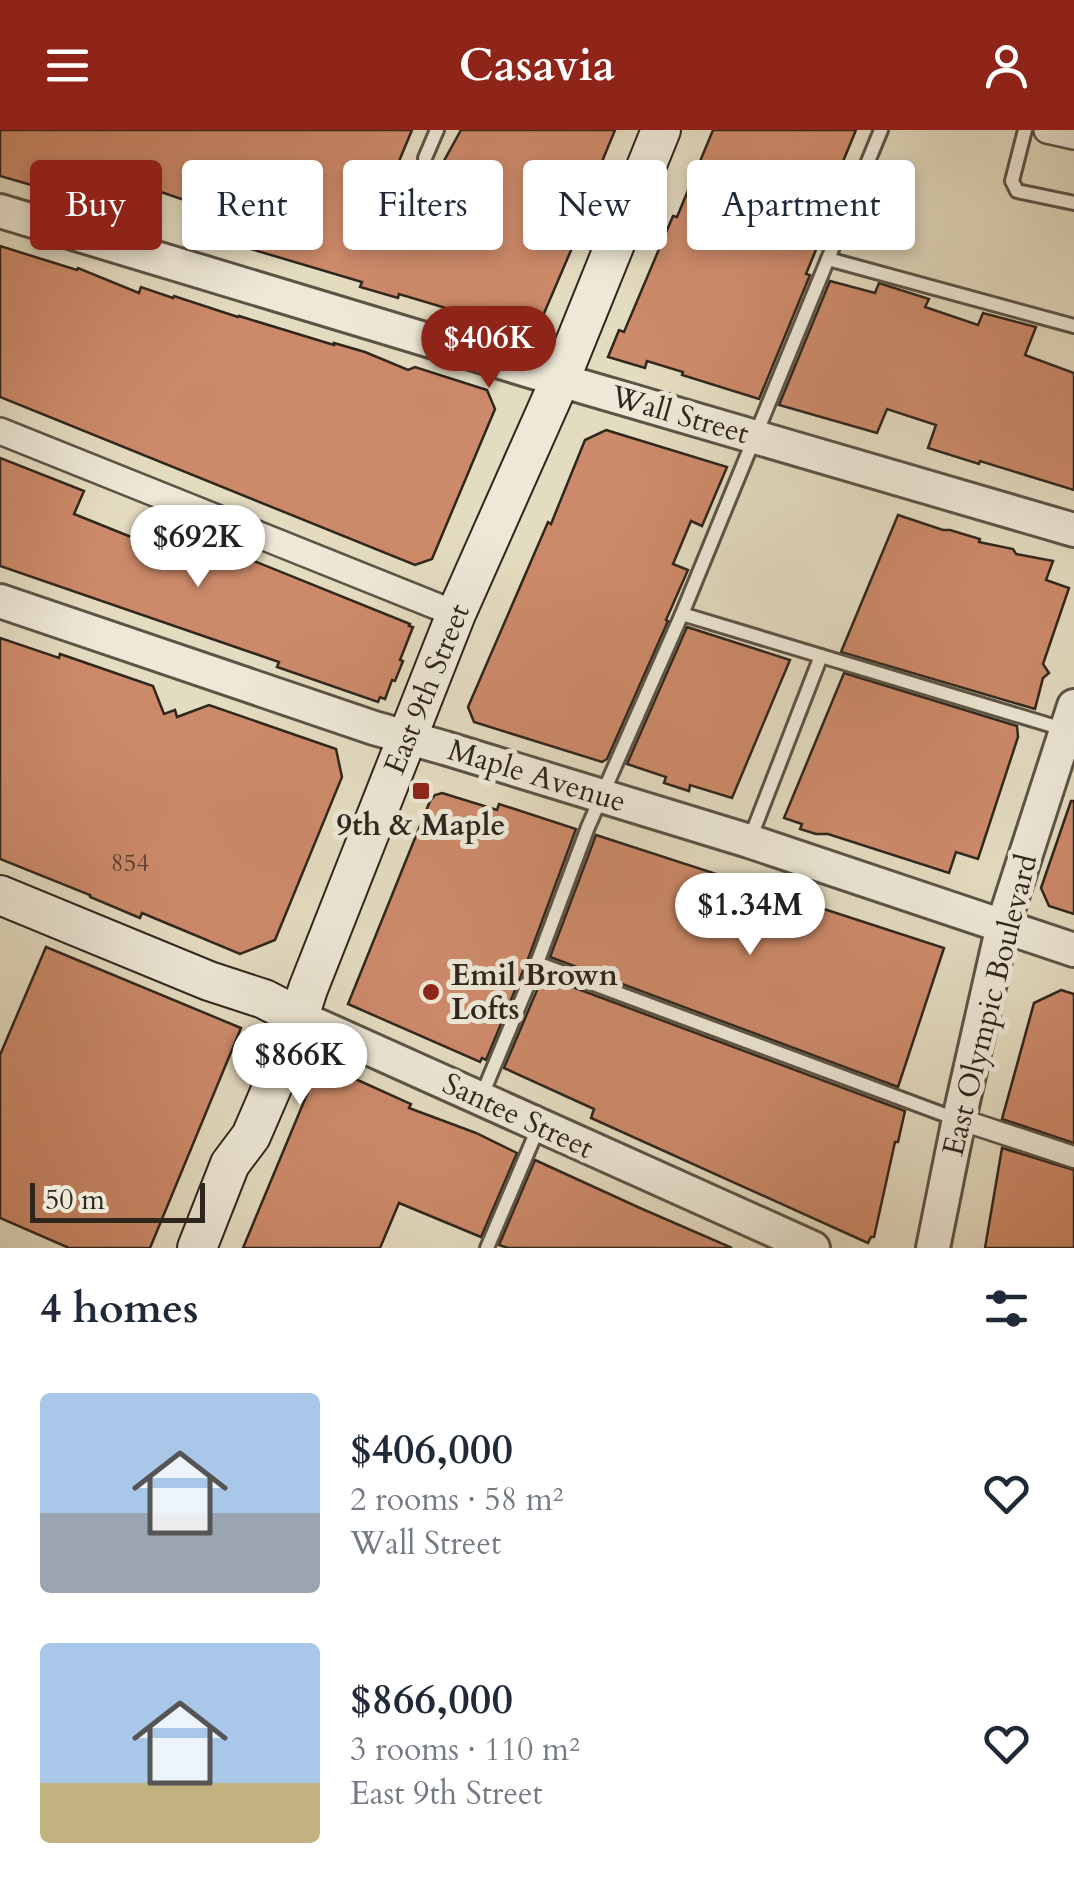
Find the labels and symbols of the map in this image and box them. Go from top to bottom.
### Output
pin: $406K [419,306,559,391]
street label: Wall Street [605,376,754,454]
pin: $692K [128,505,268,590]
street label: East 9th Street [374,597,480,780]
street label: Maple Avenue [443,730,631,822]
marker: 9th & Maple [410,780,432,802]
place label: 9th & Maple [337,805,505,846]
house number: 854 [111,846,149,880]
street label: East Olympic Boulevard [933,850,1047,1160]
pin: $1.34M [669,873,831,958]
place label: Emil Brown Lofts [451,955,618,1030]
marker: Emil Brown Lofts [420,981,442,1003]
pin: $866K [230,1023,370,1108]
street label: Santee Street [436,1063,601,1169]
scale bar [30,1178,205,1222]

